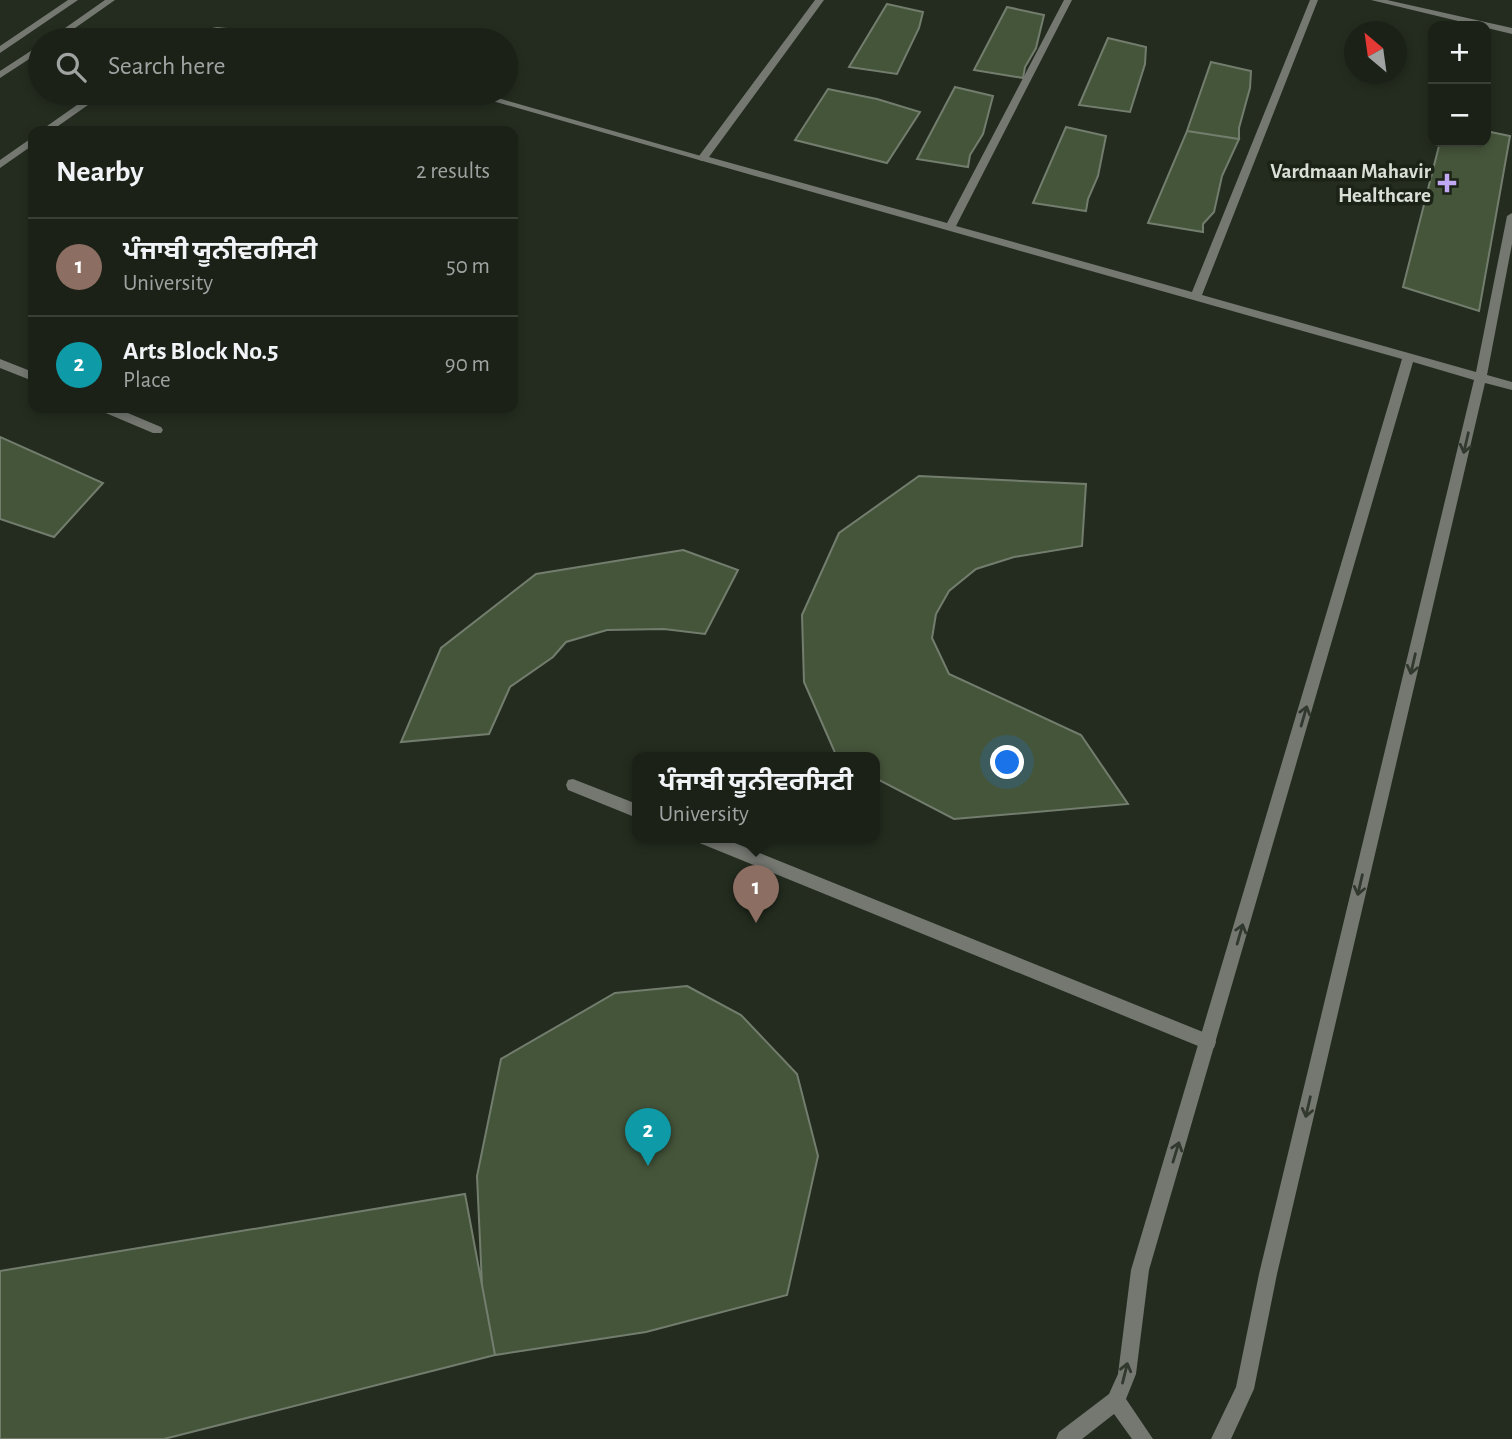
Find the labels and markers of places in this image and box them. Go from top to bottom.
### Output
place label: Vardmaan Mahavir Healthcare [1270,161,1432,206]
marker: Vardmaan Mahavir Healthcare [1437,173,1457,193]
pin: 1 [733,865,779,923]
pin: 2 [625,1108,671,1166]

